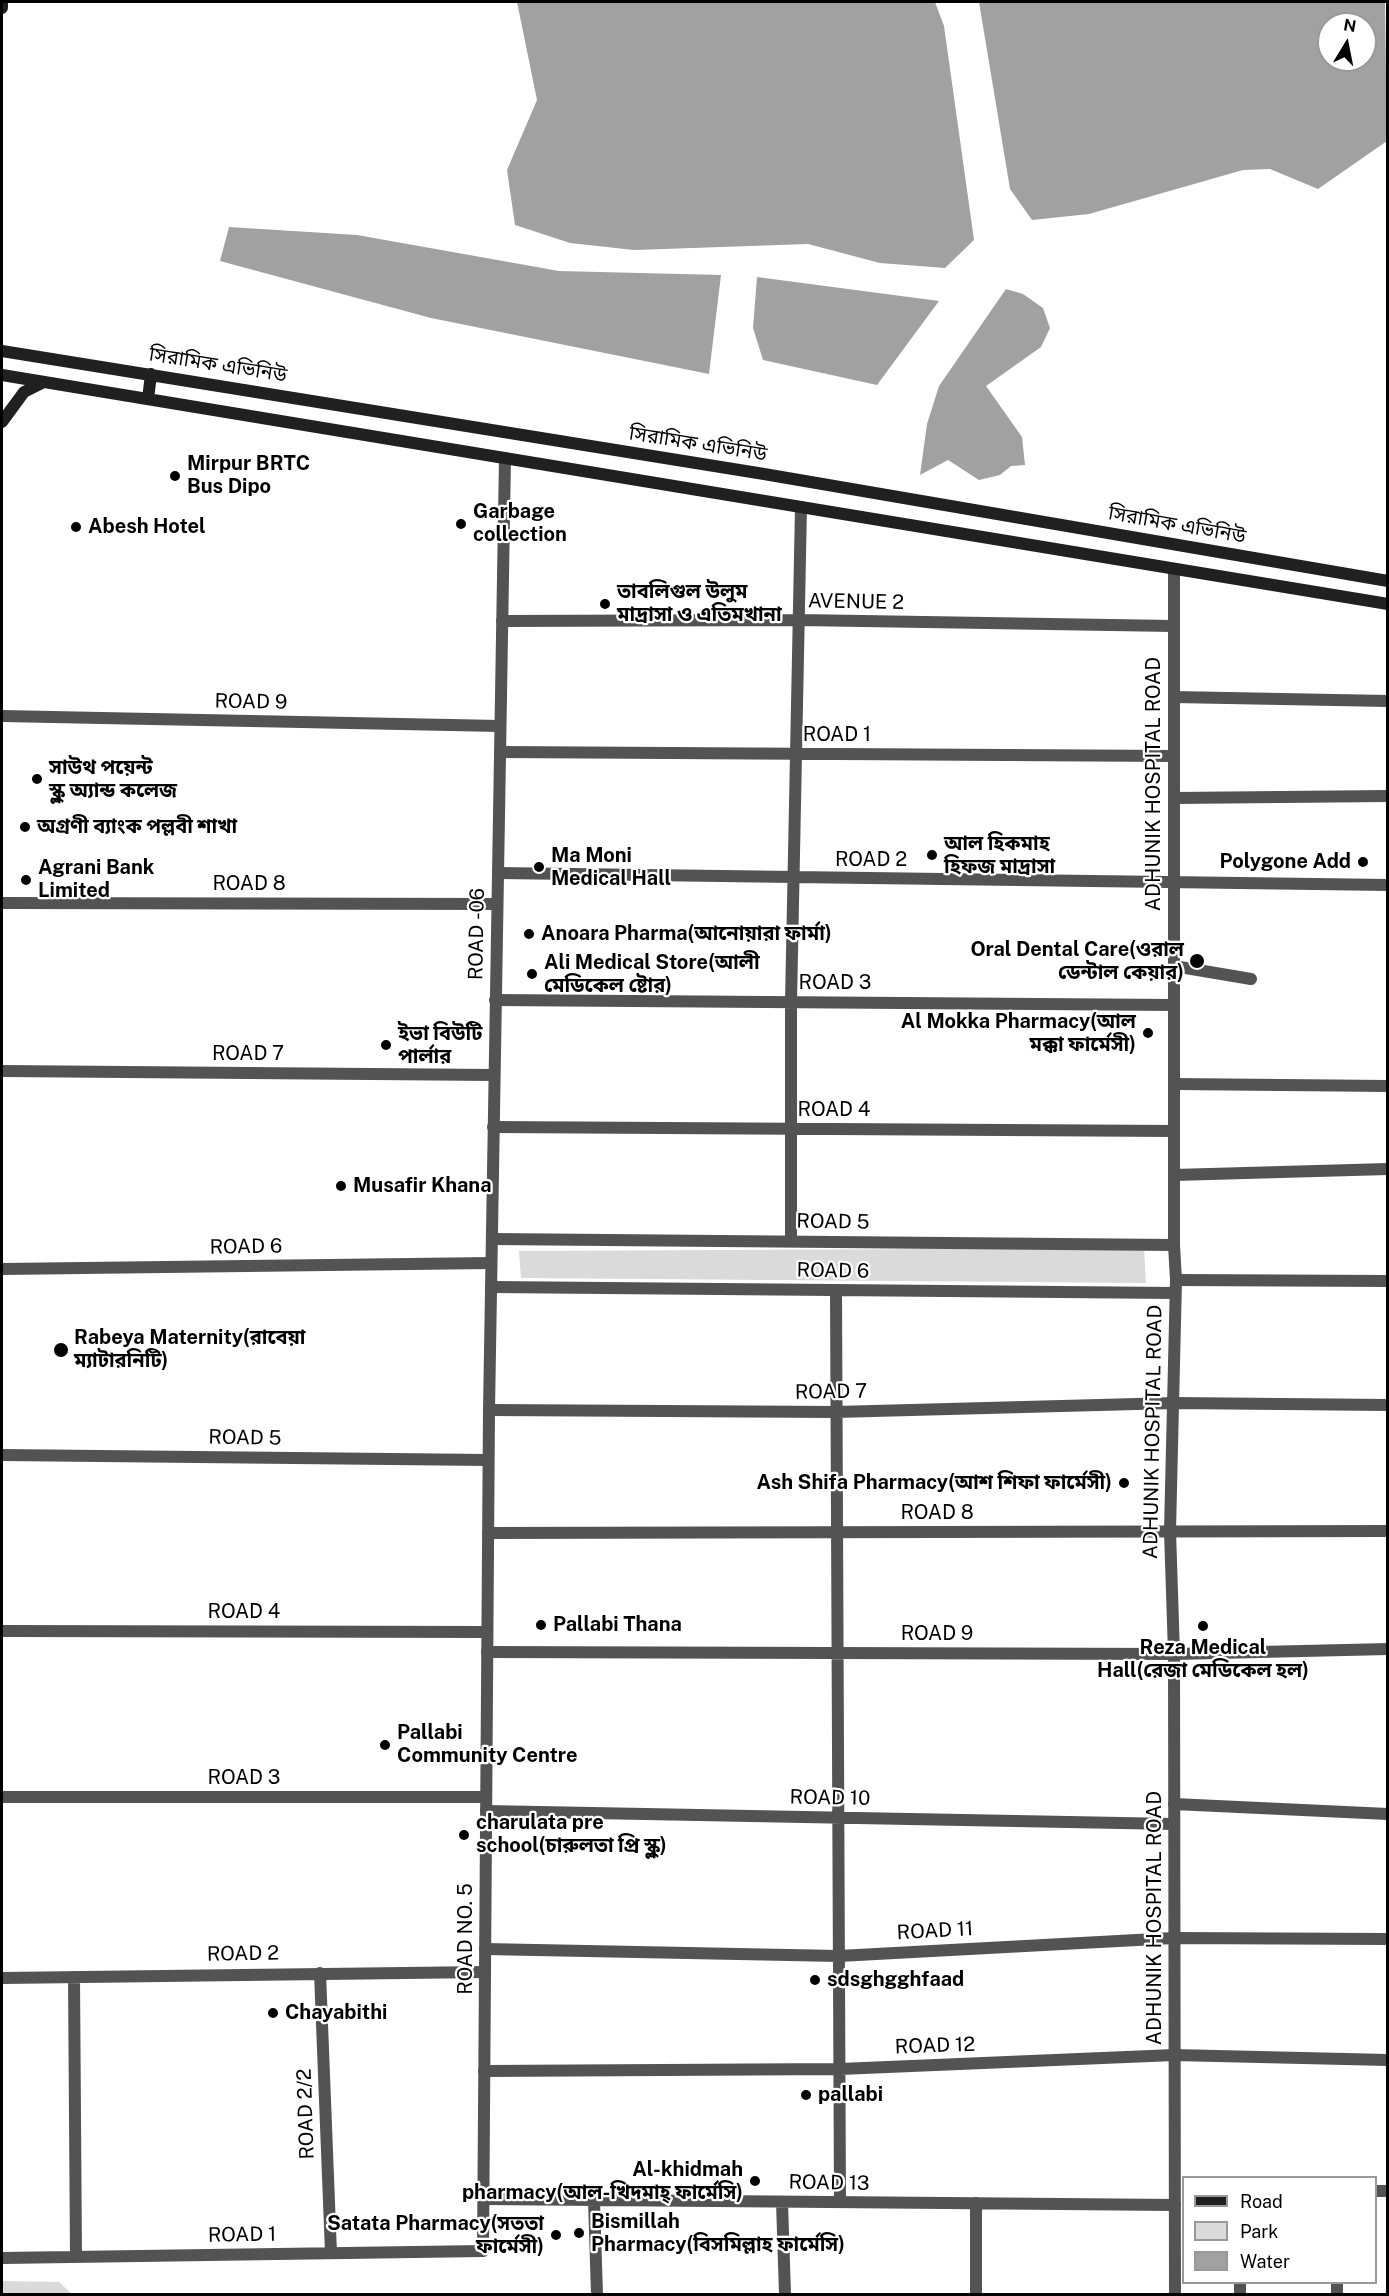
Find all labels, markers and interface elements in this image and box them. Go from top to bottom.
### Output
north arrow [1317,12,1377,72]
text: N [1342,15,1358,36]
street label: সিরামিক এভিনিউ [147,342,289,388]
street label: সিরামিক এভিনিউ [627,421,769,467]
place label: Mirpur BRTC Bus Dipo [187,452,310,499]
marker: Mirpur BRTC Bus Dipo [168,469,182,483]
place label: Garbage collection [473,500,567,547]
street label: সিরামিক এভিনিউ [1106,501,1248,549]
place label: Abesh Hotel [88,515,206,539]
marker: Garbage collection [454,517,468,531]
marker: Abesh Hotel [69,520,83,534]
place label: তাবলিগুল উলুম মাদ্রাসা ও এতিমখানা [617,580,782,627]
street label: AVENUE 2 [808,589,904,615]
marker: তাবলিগুল উলুম মাদ্রাসা ও এতিমখানা [598,597,612,611]
street label: ADHUNIK HOSPITAL ROAD [1142,657,1166,911]
street label: ROAD 9 [214,689,288,715]
street label: ROAD 1 [803,723,871,747]
place label: সাউথ পয়েন্ট স্কুল অ্যান্ড কলেজ [49,756,177,803]
marker: সাউথ পয়েন্ট স্কুল অ্যান্ড কলেজ [30,772,44,786]
place label: অগ্রণী ব্যাংক পল্লবী শাখা [37,815,237,839]
marker: অগ্রণী ব্যাংক পল্লবী শাখা [18,820,32,834]
place label: আল হিকমাহ হিফজ মাদ্রাসা [944,832,1055,879]
place label: Ma Moni Medical Hall [551,844,671,891]
street label: ROAD 2 [835,848,907,872]
marker: আল হিকমাহ হিফজ মাদ্রাসা [925,848,939,862]
place label: Polygone Add [1220,850,1351,874]
marker: Polygone Add [1356,855,1370,869]
place label: Agrani Bank Limited [38,856,154,903]
marker: Ma Moni Medical Hall [532,860,546,874]
street label: ROAD 8 [212,872,286,896]
marker: Agrani Bank Limited [19,873,33,887]
street label: ROAD -06 [464,888,490,980]
place label: Anoara Pharma(আনোয়ারা ফার্মা) [541,922,832,946]
marker: Anoara Pharma(আনোয়ারা ফার্মা) [522,927,536,941]
place label: Oral Dental Care(ওরাল ডেন্টাল কেয়ার) [971,938,1184,985]
place label: Ali Medical Store(আলী মেডিকেল ষ্টোর) [544,951,760,998]
marker: Oral Dental Care(ওরাল ডেন্টাল কেয়ার) [1188,952,1206,970]
marker: Ali Medical Store(আলী মেডিকেল ষ্টোর) [525,967,539,981]
street label: ROAD 3 [799,971,871,995]
place label: Al Mokka Pharmacy(আল মক্কা ফার্মেসী) [901,1010,1136,1057]
place label: ইভা বিউটি পার্লার [398,1022,482,1069]
marker: Al Mokka Pharmacy(আল মক্কা ফার্মেসী) [1141,1026,1155,1040]
marker: ইভা বিউটি পার্লার [379,1038,393,1052]
street label: ROAD 7 [212,1042,284,1066]
street label: ROAD 4 [798,1098,870,1122]
place label: Musafir Khana [353,1174,491,1198]
marker: Musafir Khana [334,1179,348,1193]
street label: ROAD 5 [796,1209,870,1235]
street label: ROAD 6 [209,1234,283,1260]
street label: ROAD 6 [796,1258,870,1284]
street label: ADHUNIK HOSPITAL ROAD [1139,1305,1167,1559]
place label: Rabeya Maternity(রাবেয়া ম্যাটারনিটি) [74,1326,305,1373]
marker: Rabeya Maternity(রাবেয়া ম্যাটারনিটি) [52,1341,70,1359]
street label: ROAD 7 [795,1379,867,1405]
street label: ROAD 5 [208,1425,282,1451]
place label: Ash Shifa Pharmacy(আশ শিফা ফার্মেসী) [756,1471,1112,1495]
marker: Ash Shifa Pharmacy(আশ শিফা ফার্মেসী) [1117,1476,1131,1490]
street label: ROAD 8 [900,1501,974,1525]
street label: ROAD 4 [208,1600,280,1624]
place label: Pallabi Thana [553,1613,682,1637]
marker: Pallabi Thana [534,1618,548,1632]
marker: Reza Medical Hall(রেজা মেডিকেল হল) [1196,1619,1210,1633]
street label: ROAD 9 [901,1622,973,1646]
place label: Reza Medical Hall(রেজা মেডিকেল হল) [1097,1636,1309,1683]
place label: Pallabi Community Centre [397,1721,577,1768]
marker: Pallabi Community Centre [378,1738,392,1752]
street label: ROAD 3 [208,1766,280,1790]
street label: ROAD 10 [789,1785,871,1811]
street label: ADHUNIK HOSPITAL ROAD [1143,1791,1167,2045]
place label: charulata pre school(চারুলতা প্রি স্কুল) [476,1811,667,1858]
marker: charulata pre school(চারুলতা প্রি স্কুল) [457,1828,471,1842]
street label: ROAD NO. 5 [454,1883,478,1995]
street label: ROAD 11 [896,1917,974,1945]
street label: ROAD 2 [207,1941,279,1967]
place label: sdsghgghfaad [827,1968,964,1992]
marker: sdsghgghfaad [808,1973,822,1987]
place label: Chayabithi [285,2001,387,2025]
marker: Chayabithi [266,2006,280,2020]
street label: ROAD 12 [894,2033,976,2059]
street label: ROAD 2/2 [292,2068,320,2160]
place label: pallabi [818,2083,883,2107]
marker: pallabi [799,2088,813,2102]
place label: Al-khidmah pharmacy(আল-খিদমাহ্ ফার্মেসি) [462,2158,743,2205]
street label: ROAD 13 [788,2170,870,2196]
marker: Al-khidmah pharmacy(আল-খিদমাহ্ ফার্মেসি) [748,2174,762,2188]
legend [1182,2176,1377,2284]
text: Road [1240,2191,1283,2212]
place label: Bismillah Pharmacy(বিসমিল্লাহ ফার্মেসি) [591,2210,845,2257]
place label: Satata Pharmacy(সততা ফার্মেসী) [327,2212,544,2259]
text: Park [1240,2221,1278,2242]
street label: ROAD 1 [208,2222,276,2248]
marker: Bismillah Pharmacy(বিসমিল্লাহ ফার্মেসি) [572,2226,586,2240]
marker: Satata Pharmacy(সততা ফার্মেসী) [549,2228,563,2242]
text: Water [1240,2251,1290,2272]

